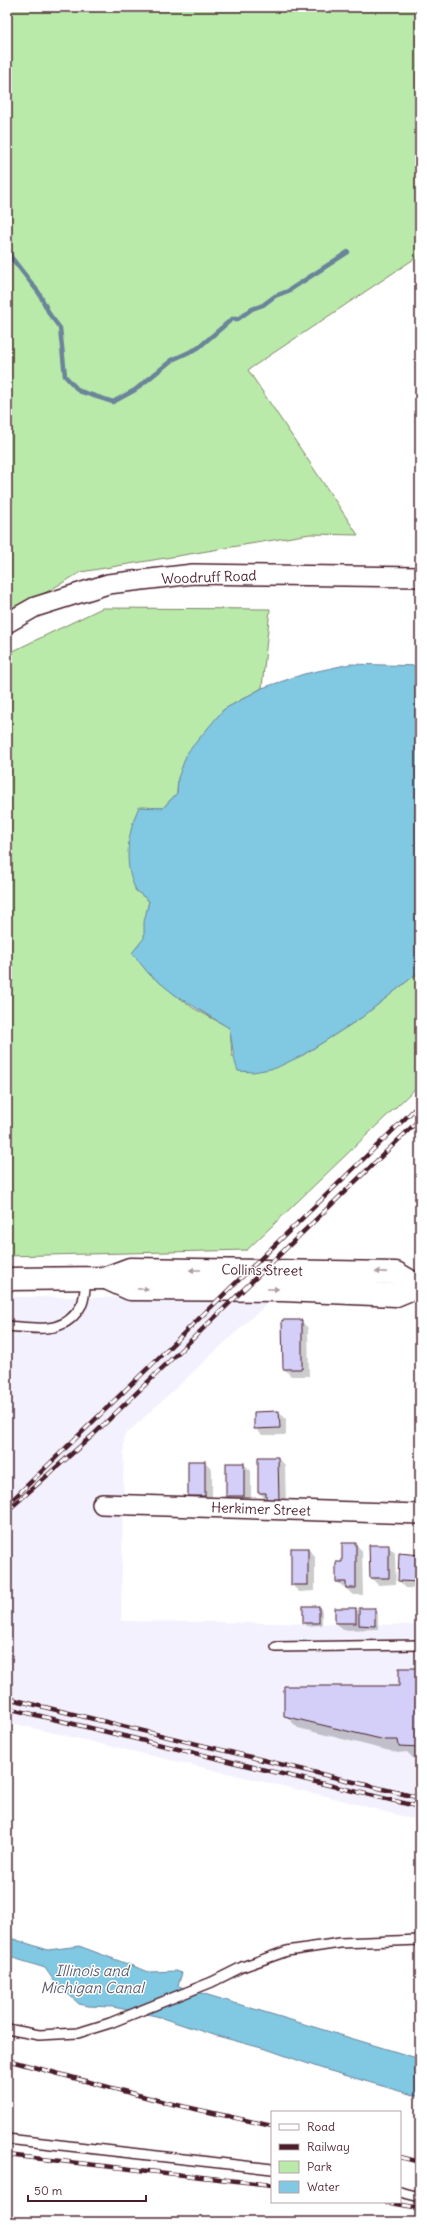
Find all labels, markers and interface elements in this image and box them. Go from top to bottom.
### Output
street label: Woodruff Road [161,566,257,588]
street label: Collins Street [221,1260,303,1280]
one-way arrow [188,1267,201,1273]
one-way arrow [374,1269,387,1275]
one-way arrow [137,1286,150,1292]
one-way arrow [267,1286,280,1292]
street label: Herkimer Street [211,1498,311,1520]
water label: Illinois and Michigan Canal [40,1961,146,1997]
legend [271,2111,401,2203]
text: Road [307,2119,335,2134]
text: Railway [307,2139,350,2154]
text: Park [307,2159,332,2174]
scale bar [28,2177,146,2203]
text: Water [307,2179,340,2194]
text: 50 m [34,2183,63,2198]

